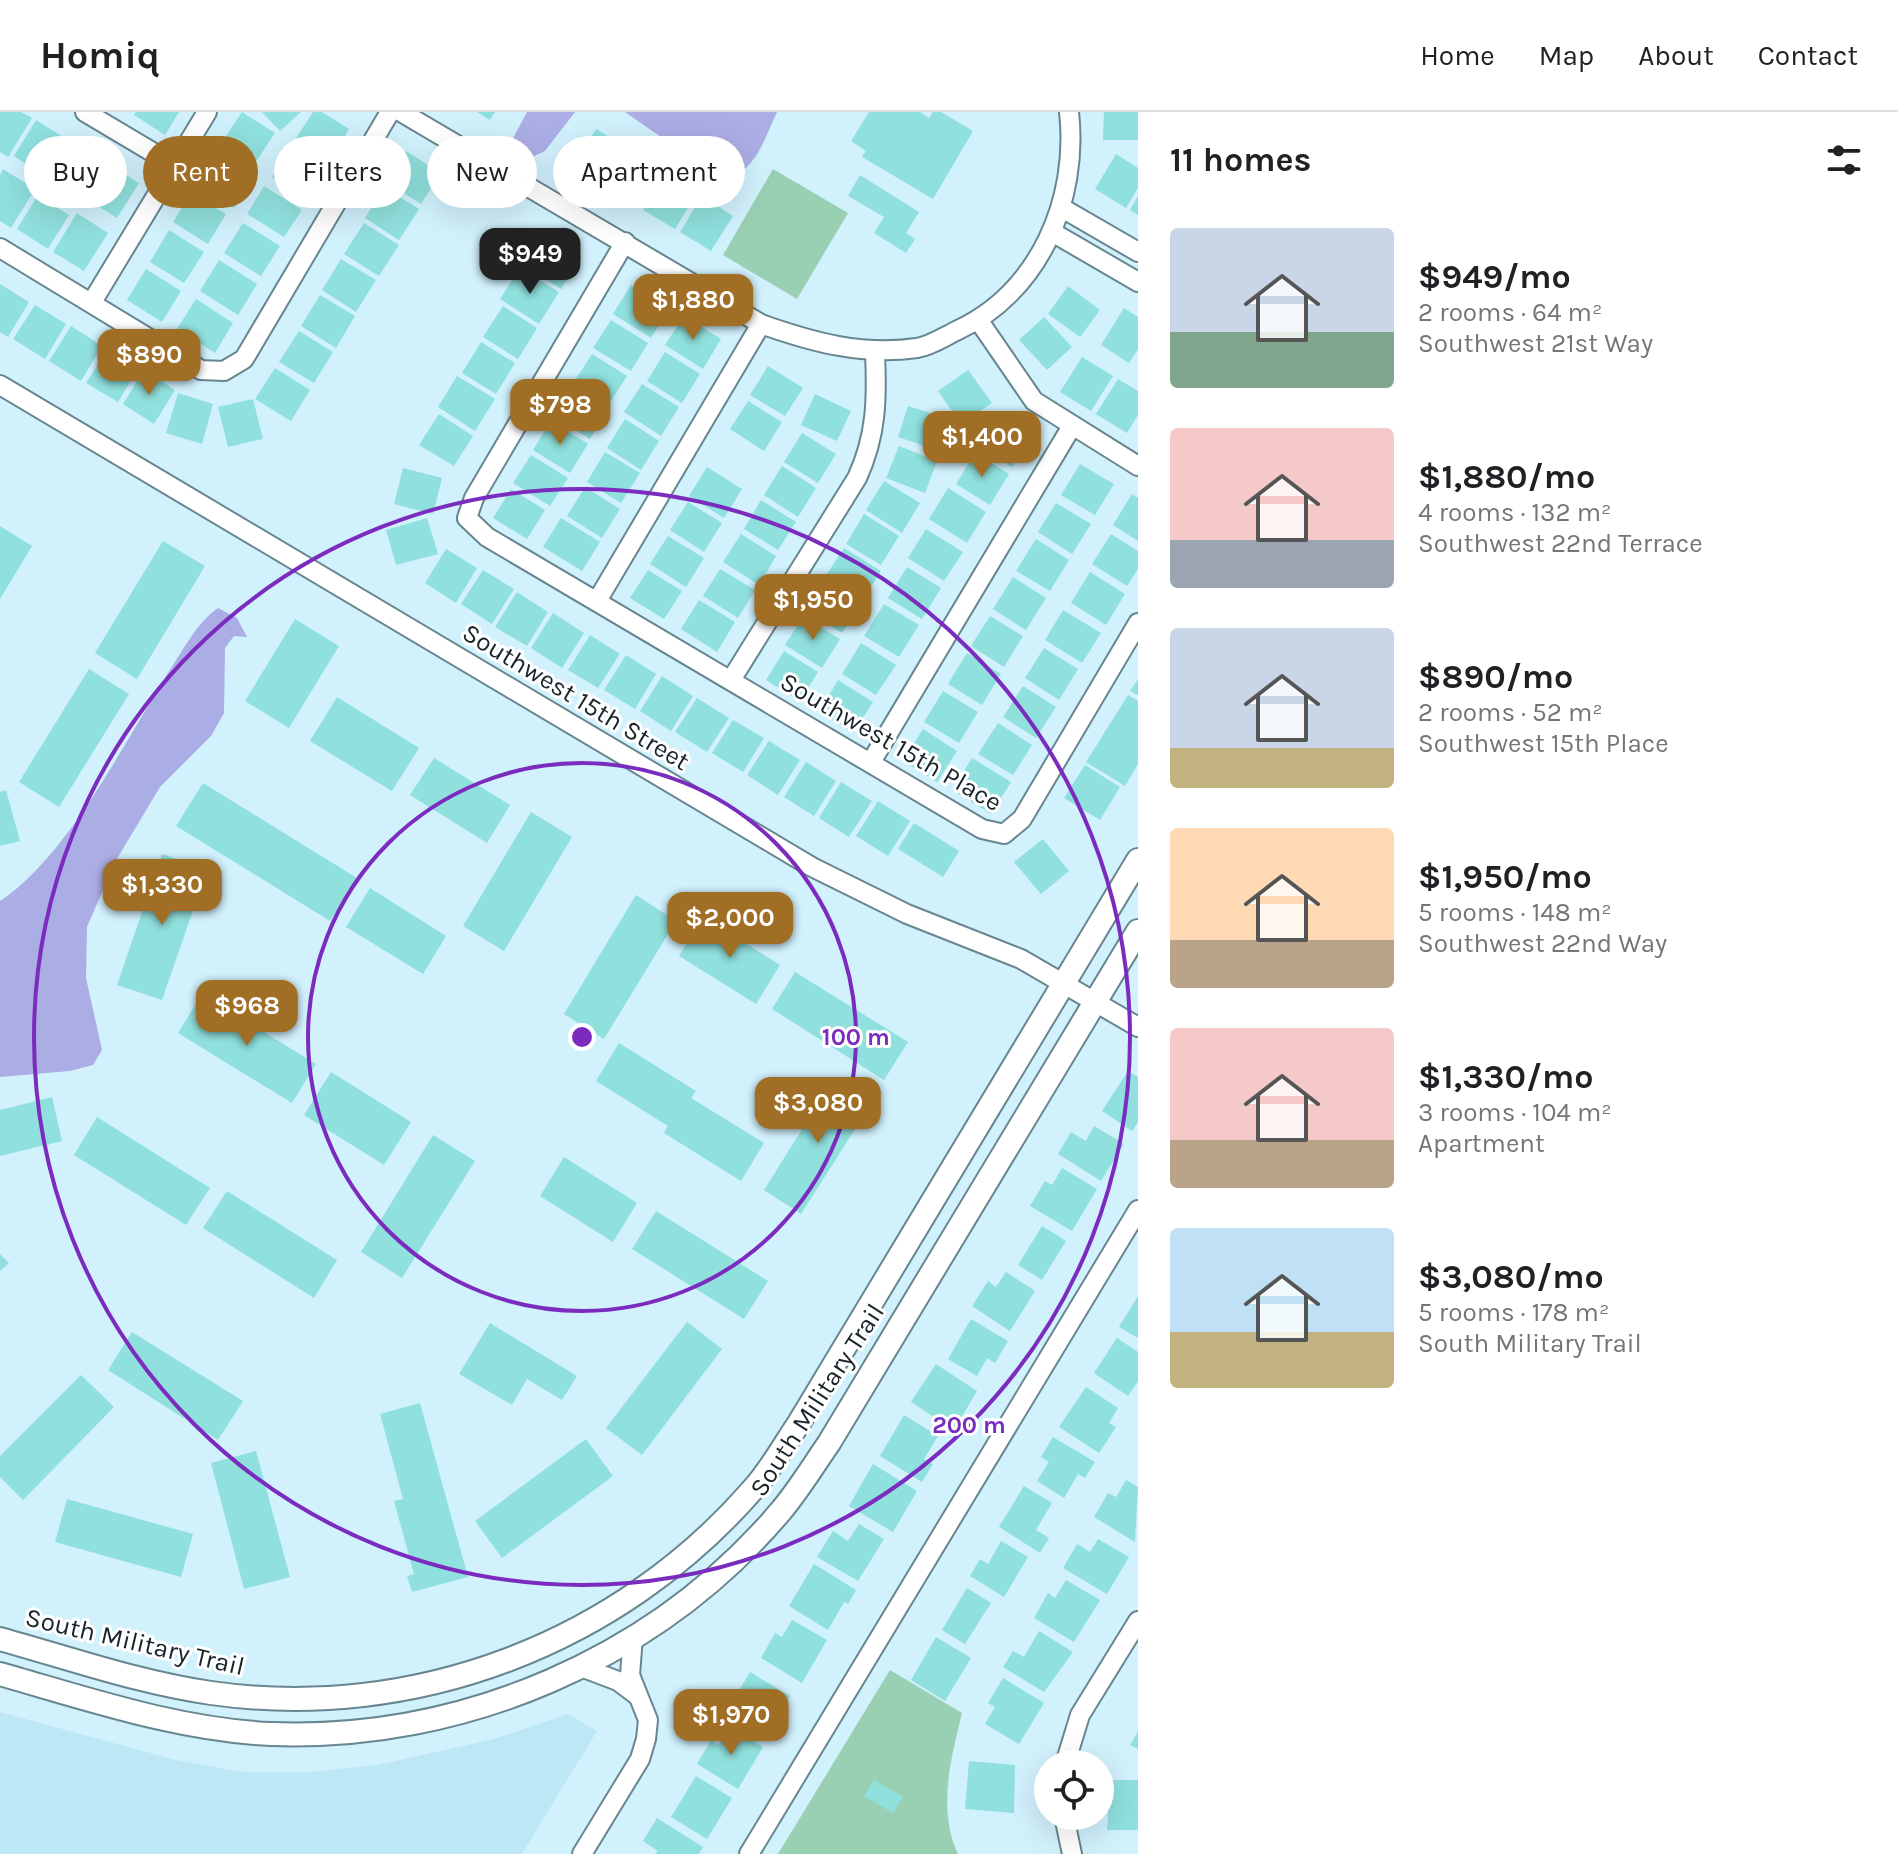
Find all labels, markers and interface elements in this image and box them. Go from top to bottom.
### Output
text: Homiq [40,33,160,78]
text: Home [1420,39,1495,72]
text: Map [1539,39,1594,72]
text: About [1638,39,1714,72]
text: Contact [1758,39,1858,72]
chip: Buy [24,136,127,208]
chip: Rent [143,136,258,208]
chip: Filters [274,136,411,208]
chip: New [427,136,537,208]
chip: Apartment [553,136,745,208]
icon: filters [1822,138,1866,182]
text: 11 homes [1170,140,1312,180]
pin: $949 [483,228,577,296]
text: $949 [497,238,563,269]
text: $949/mo [1418,257,1571,297]
icon: home [1234,260,1330,356]
pin: $1,880 [628,274,758,342]
text: $1,880 [651,284,735,315]
text: 2 rooms · 64 m² [1418,297,1602,328]
text: Southwest 21st Way [1418,328,1653,359]
pin: $890 [102,329,196,397]
text: $890 [115,339,183,370]
pin: $798 [513,379,607,447]
text: $798 [528,389,592,420]
pin: $1,400 [917,411,1047,479]
text: $1,400 [941,421,1023,452]
text: $1,880/mo [1418,457,1595,497]
icon: home [1234,460,1330,556]
text: 4 rooms · 132 m² [1418,497,1611,528]
text: Southwest 22nd Terrace [1418,528,1703,559]
pin: $1,950 [748,574,878,642]
text: $1,950 [772,584,854,615]
street label: Southwest 15th Street [457,617,695,777]
text: $890/mo [1418,657,1573,697]
icon: home [1234,660,1330,756]
street label: Southwest 15th Place [775,666,1007,818]
text: 2 rooms · 52 m² [1418,697,1603,728]
text: Southwest 15th Place [1418,728,1669,759]
text: $1,950/mo [1418,857,1592,897]
pin: $1,330 [97,859,227,927]
icon: home [1234,860,1330,956]
text: $1,330 [121,869,203,900]
pin: $2,000 [665,892,795,960]
text: 5 rooms · 148 m² [1418,897,1612,928]
text: $2,000 [685,902,775,933]
text: Southwest 22nd Way [1418,928,1667,959]
pin: $968 [200,980,294,1048]
text: $968 [214,990,280,1021]
centre of rings [568,1023,596,1051]
text: 100 m [822,1023,890,1051]
text: $1,330/mo [1418,1057,1594,1097]
icon: home [1234,1060,1330,1156]
pin: $3,080 [753,1077,883,1145]
text: $3,080 [773,1087,863,1118]
text: 3 rooms · 104 m² [1418,1097,1612,1128]
text: Apartment [1418,1128,1545,1159]
text: $3,080/mo [1418,1257,1604,1297]
icon: home [1234,1260,1330,1356]
text: 5 rooms · 178 m² [1418,1297,1609,1328]
street label: South Military Trail [743,1298,891,1502]
text: South Military Trail [1418,1328,1642,1359]
text: 200 m [932,1411,1006,1439]
street label: South Military Trail [23,1602,247,1682]
pin: $1,970 [666,1689,796,1757]
text: $1,970 [691,1699,771,1730]
map controls [1034,1750,1114,1830]
button: locate [1034,1750,1114,1830]

